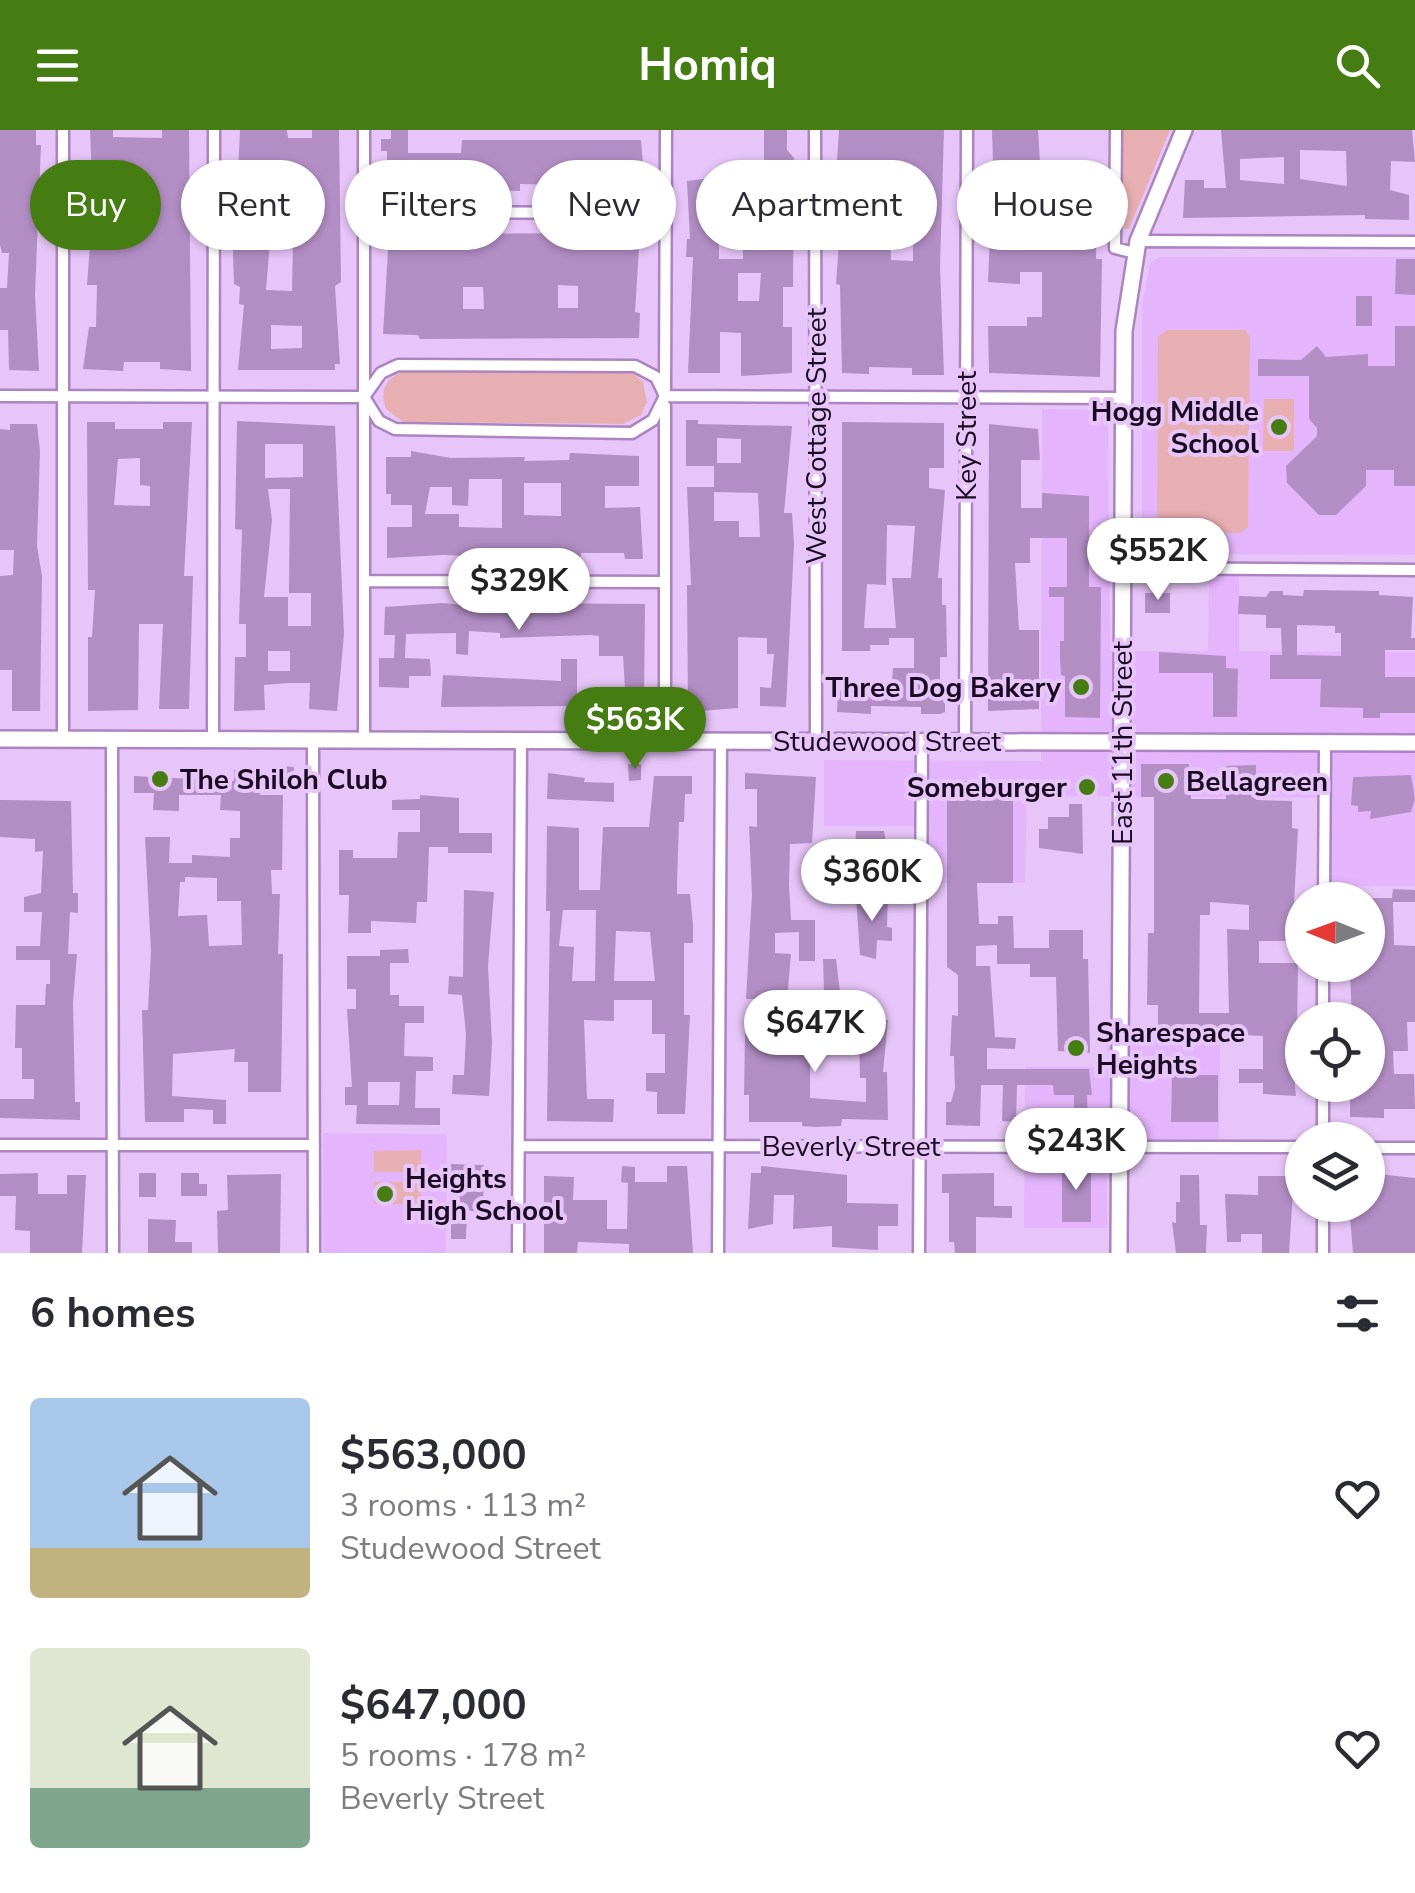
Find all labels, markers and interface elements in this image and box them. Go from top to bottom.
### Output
text: Homiq [638,35,777,96]
icon: menu [30,38,85,93]
icon: search [1330,38,1385,93]
chip: Buy [30,160,161,250]
chip: Rent [181,160,325,250]
chip: Filters [345,160,512,250]
chip: New [532,160,676,250]
chip: Apartment [696,160,937,250]
chip: House [957,160,1128,250]
street label: West Cottage Street [798,307,836,564]
street label: Key Street [948,371,986,501]
place label: Hogg Middle School [1091,393,1259,463]
marker: Hogg Middle School [1268,416,1290,438]
pin: $552K [1088,518,1228,603]
text: $552K [1109,529,1207,572]
pin: $329K [449,548,589,633]
text: $329K [470,559,568,602]
street label: East 11th Street [1104,641,1142,845]
place label: Three Dog Bakery [826,669,1061,707]
marker: Three Dog Bakery [1070,676,1092,698]
pin: $563K [565,687,705,772]
text: $563K [586,698,684,741]
street label: Studewood Street [773,723,1001,761]
place label: The Shiloh Club [180,761,388,799]
place label: Bellagreen [1186,763,1328,801]
marker: The Shiloh Club [149,768,171,790]
place label: Someburger [907,769,1067,807]
marker: Bellagreen [1155,770,1177,792]
marker: Someburger [1076,776,1098,798]
pin: $360K [802,839,942,924]
text: $360K [823,850,921,893]
north arrow [1285,882,1385,982]
map controls [1285,882,1385,1222]
pin: $647K [745,990,885,1075]
text: $647K [766,1001,864,1044]
button: locate [1285,1002,1385,1102]
place label: Sharespace Heights [1096,1014,1245,1084]
marker: Sharespace Heights [1065,1037,1087,1059]
pin: $243K [1006,1108,1146,1193]
text: $243K [1027,1119,1125,1162]
button: layers [1285,1122,1385,1222]
street label: Beverly Street [762,1128,941,1166]
place label: Heights High School [405,1160,563,1230]
marker: Heights High School [374,1183,396,1205]
text: 6 homes [30,1285,195,1342]
icon: filters [1330,1286,1385,1341]
text: $563,000 [340,1427,527,1484]
icon: home [110,1438,230,1558]
icon: heart [1330,1471,1385,1526]
text: 3 rooms · 113 m² [340,1484,586,1527]
text: Studewood Street [340,1527,601,1570]
text: $647,000 [340,1677,527,1734]
icon: home [110,1688,230,1808]
icon: heart [1330,1721,1385,1776]
text: 5 rooms · 178 m² [340,1734,586,1777]
text: Beverly Street [340,1777,544,1820]

